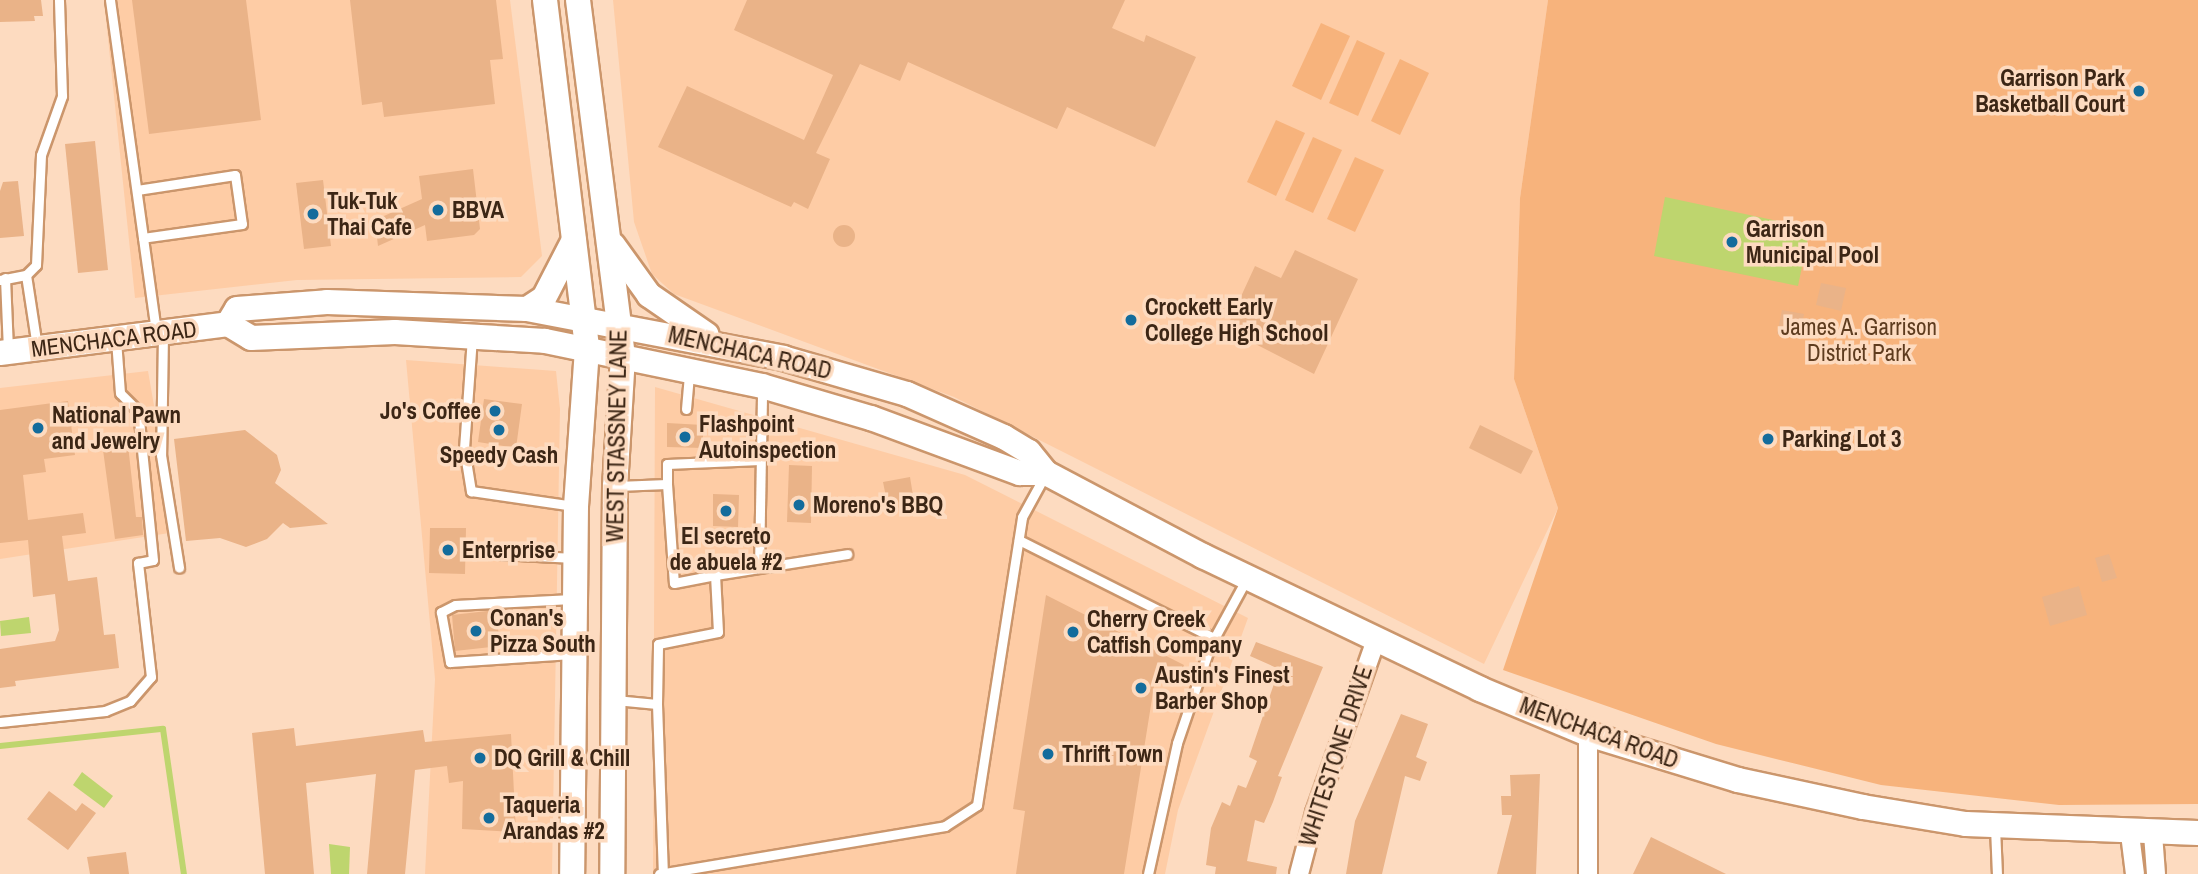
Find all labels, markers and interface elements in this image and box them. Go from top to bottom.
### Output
place label: Garrison Park Basketball Court [1975,64,2125,118]
marker: Garrison Park Basketball Court [2131,83,2147,99]
place label: Tuk-Tuk Thai Cafe [327,187,412,241]
place label: BBVA [452,196,504,224]
marker: BBVA [430,202,446,218]
marker: Tuk-Tuk Thai Cafe [305,206,321,222]
place label: Garrison Municipal Pool [1746,215,1879,269]
marker: Garrison Municipal Pool [1724,234,1740,250]
place label: Crockett Early College High School [1145,293,1328,347]
marker: Crockett Early College High School [1123,312,1139,328]
park label: James A. Garrison District Park [1780,313,1938,367]
street label: MENCHACA ROAD [29,315,199,363]
street label: MENCHACA ROAD [665,321,835,385]
street label: WEST STASSNEY LANE [601,329,633,543]
place label: Jo's Coffee [380,397,481,425]
place label: National Pawn and Jewelry [52,401,181,455]
marker: Jo's Coffee [487,403,503,419]
place label: Flashpoint Autoinspection [699,410,836,464]
marker: National Pawn and Jewelry [30,420,46,436]
marker: Speedy Cash [491,422,507,438]
place label: Parking Lot 3 [1782,425,1901,453]
marker: Flashpoint Autoinspection [677,429,693,445]
marker: Parking Lot 3 [1760,431,1776,447]
place label: Speedy Cash [440,441,558,469]
place label: Moreno's BBQ [813,491,943,519]
marker: Moreno's BBQ [791,497,807,513]
marker: El secreto de abuela #2 [718,503,734,519]
place label: El secreto de abuela #2 [669,522,783,576]
place label: Enterprise [462,536,555,564]
marker: Enterprise [440,542,456,558]
place label: Conan's Pizza South [490,604,596,658]
place label: Cherry Creek Catfish Company [1087,605,1242,659]
marker: Conan's Pizza South [468,623,484,639]
marker: Cherry Creek Catfish Company [1065,624,1081,640]
place label: Austin's Finest Barber Shop [1155,661,1289,715]
street label: WHITESTONE DRIVE [1294,662,1378,850]
marker: Austin's Finest Barber Shop [1133,680,1149,696]
street label: MENCHACA ROAD [1516,691,1682,775]
place label: Thrift Town [1062,740,1163,768]
place label: DQ Grill & Chill [494,744,630,772]
marker: Thrift Town [1040,746,1056,762]
marker: DQ Grill & Chill [472,750,488,766]
place label: Taqueria Arandas #2 [503,791,605,845]
marker: Taqueria Arandas #2 [481,810,497,826]

